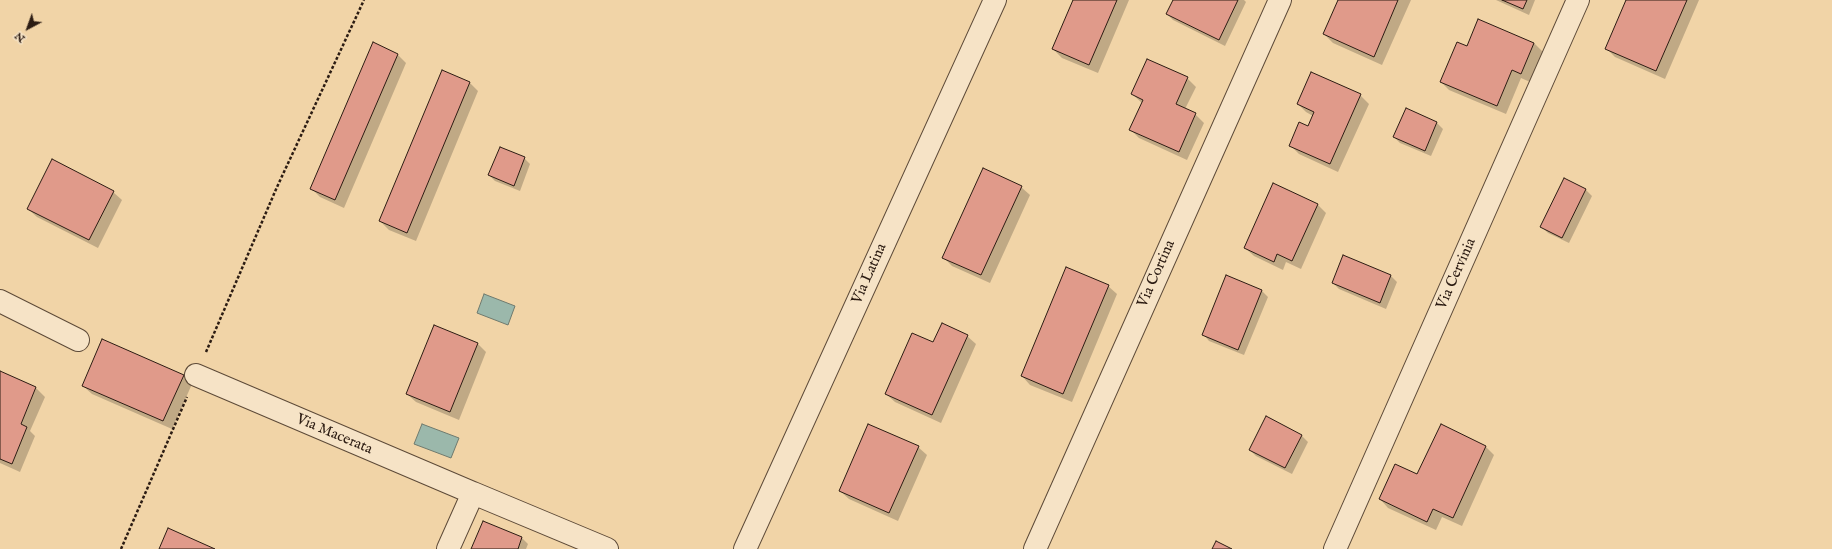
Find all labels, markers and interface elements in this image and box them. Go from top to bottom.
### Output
north arrow [8,8,48,48]
text: N [12,29,28,45]
street label: Via Cervinia [1433,236,1481,312]
street label: Via Cortina [1134,238,1180,310]
street label: Via Latina [849,241,891,307]
street label: Via Macerata [293,411,375,459]

